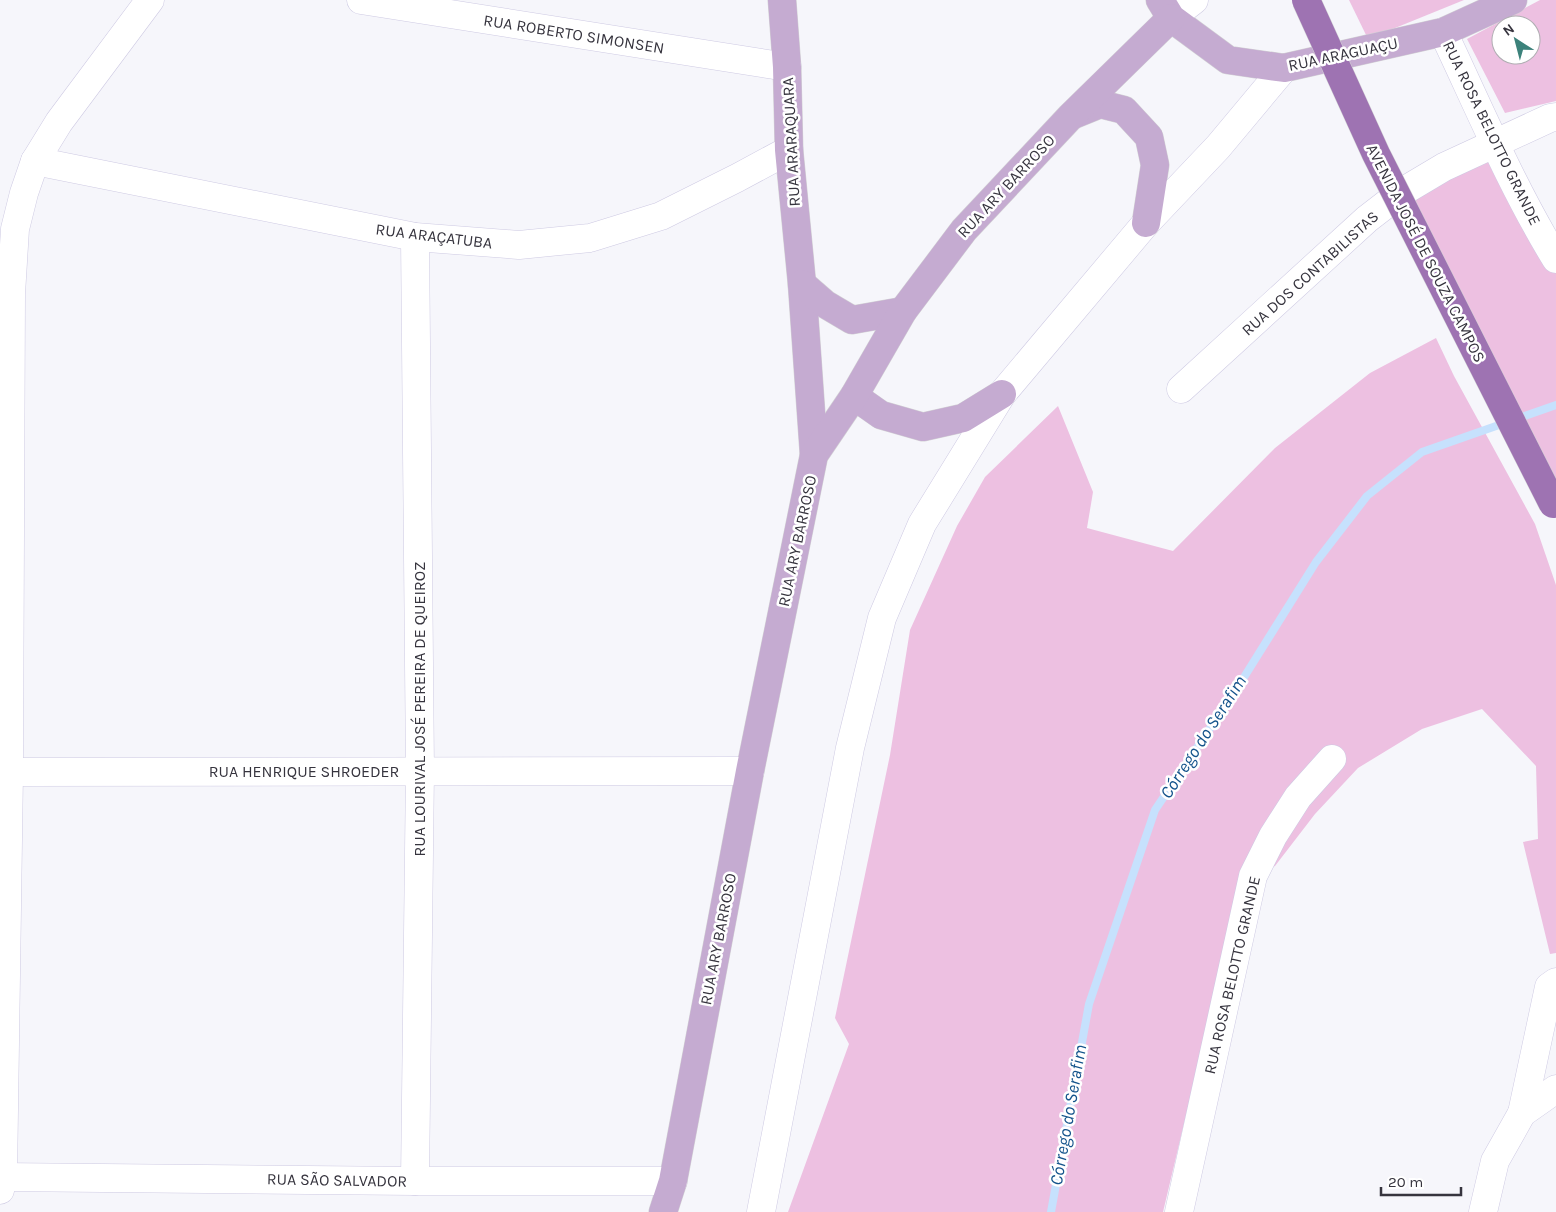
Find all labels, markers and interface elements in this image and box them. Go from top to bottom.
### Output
street label: RUA ROBERTO SIMONSEN [482,10,666,58]
north arrow [1491,15,1541,65]
text: N [1500,20,1518,40]
street label: RUA ARAGUAÇU [1286,33,1400,75]
street label: RUA ROSA BELOTTO GRANDE [1439,38,1545,228]
street label: RUA ARARAQUARA [778,77,804,207]
street label: RUA ARY BARROSO [953,131,1059,241]
street label: AVENIDA JOSÉ DE SOUZA CAMPOS [1362,141,1490,365]
street label: RUA DOS CONTABILISTAS [1238,207,1382,339]
street label: RUA ARAÇATUBA [375,219,493,253]
street label: RUA ARY BARROSO [774,474,820,608]
street label: RUA LOURIVAL JOSÉ PEREIRA DE QUEIROZ [410,561,429,857]
water label: Córrego do Serafim [1155,671,1251,803]
street label: RUA HENRIQUE SHROEDER [209,762,399,781]
street label: RUA ARY BARROSO [696,871,740,1007]
street label: RUA ROSA BELOTTO GRANDE [1200,874,1264,1076]
water label: Córrego do Serafim [1045,1043,1091,1187]
scale bar [1381,1164,1461,1196]
street label: RUA SÃO SALVADOR [267,1169,407,1191]
text: 20 m [1388,1173,1423,1191]

